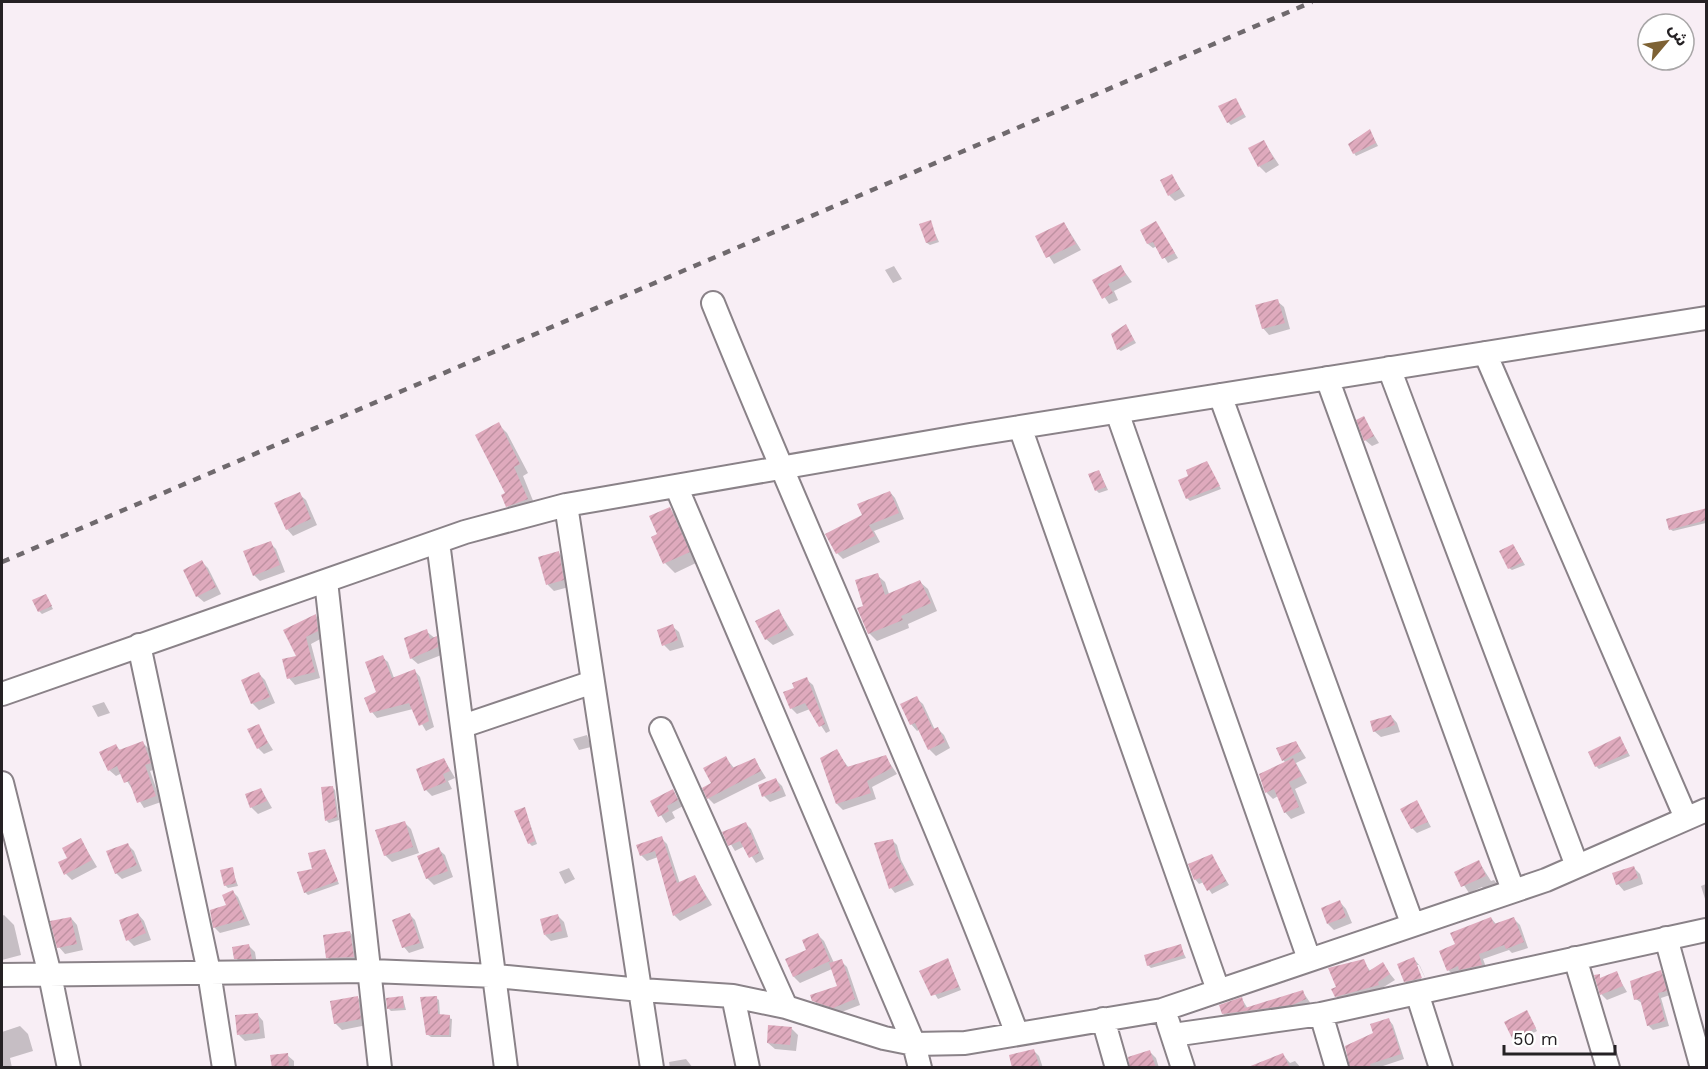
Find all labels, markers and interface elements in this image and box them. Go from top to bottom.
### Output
north arrow [1636,12,1696,72]
text: ش [1665,21,1692,49]
scale bar [1504,1018,1615,1056]
text: 50 m [1513,1028,1558,1049]

